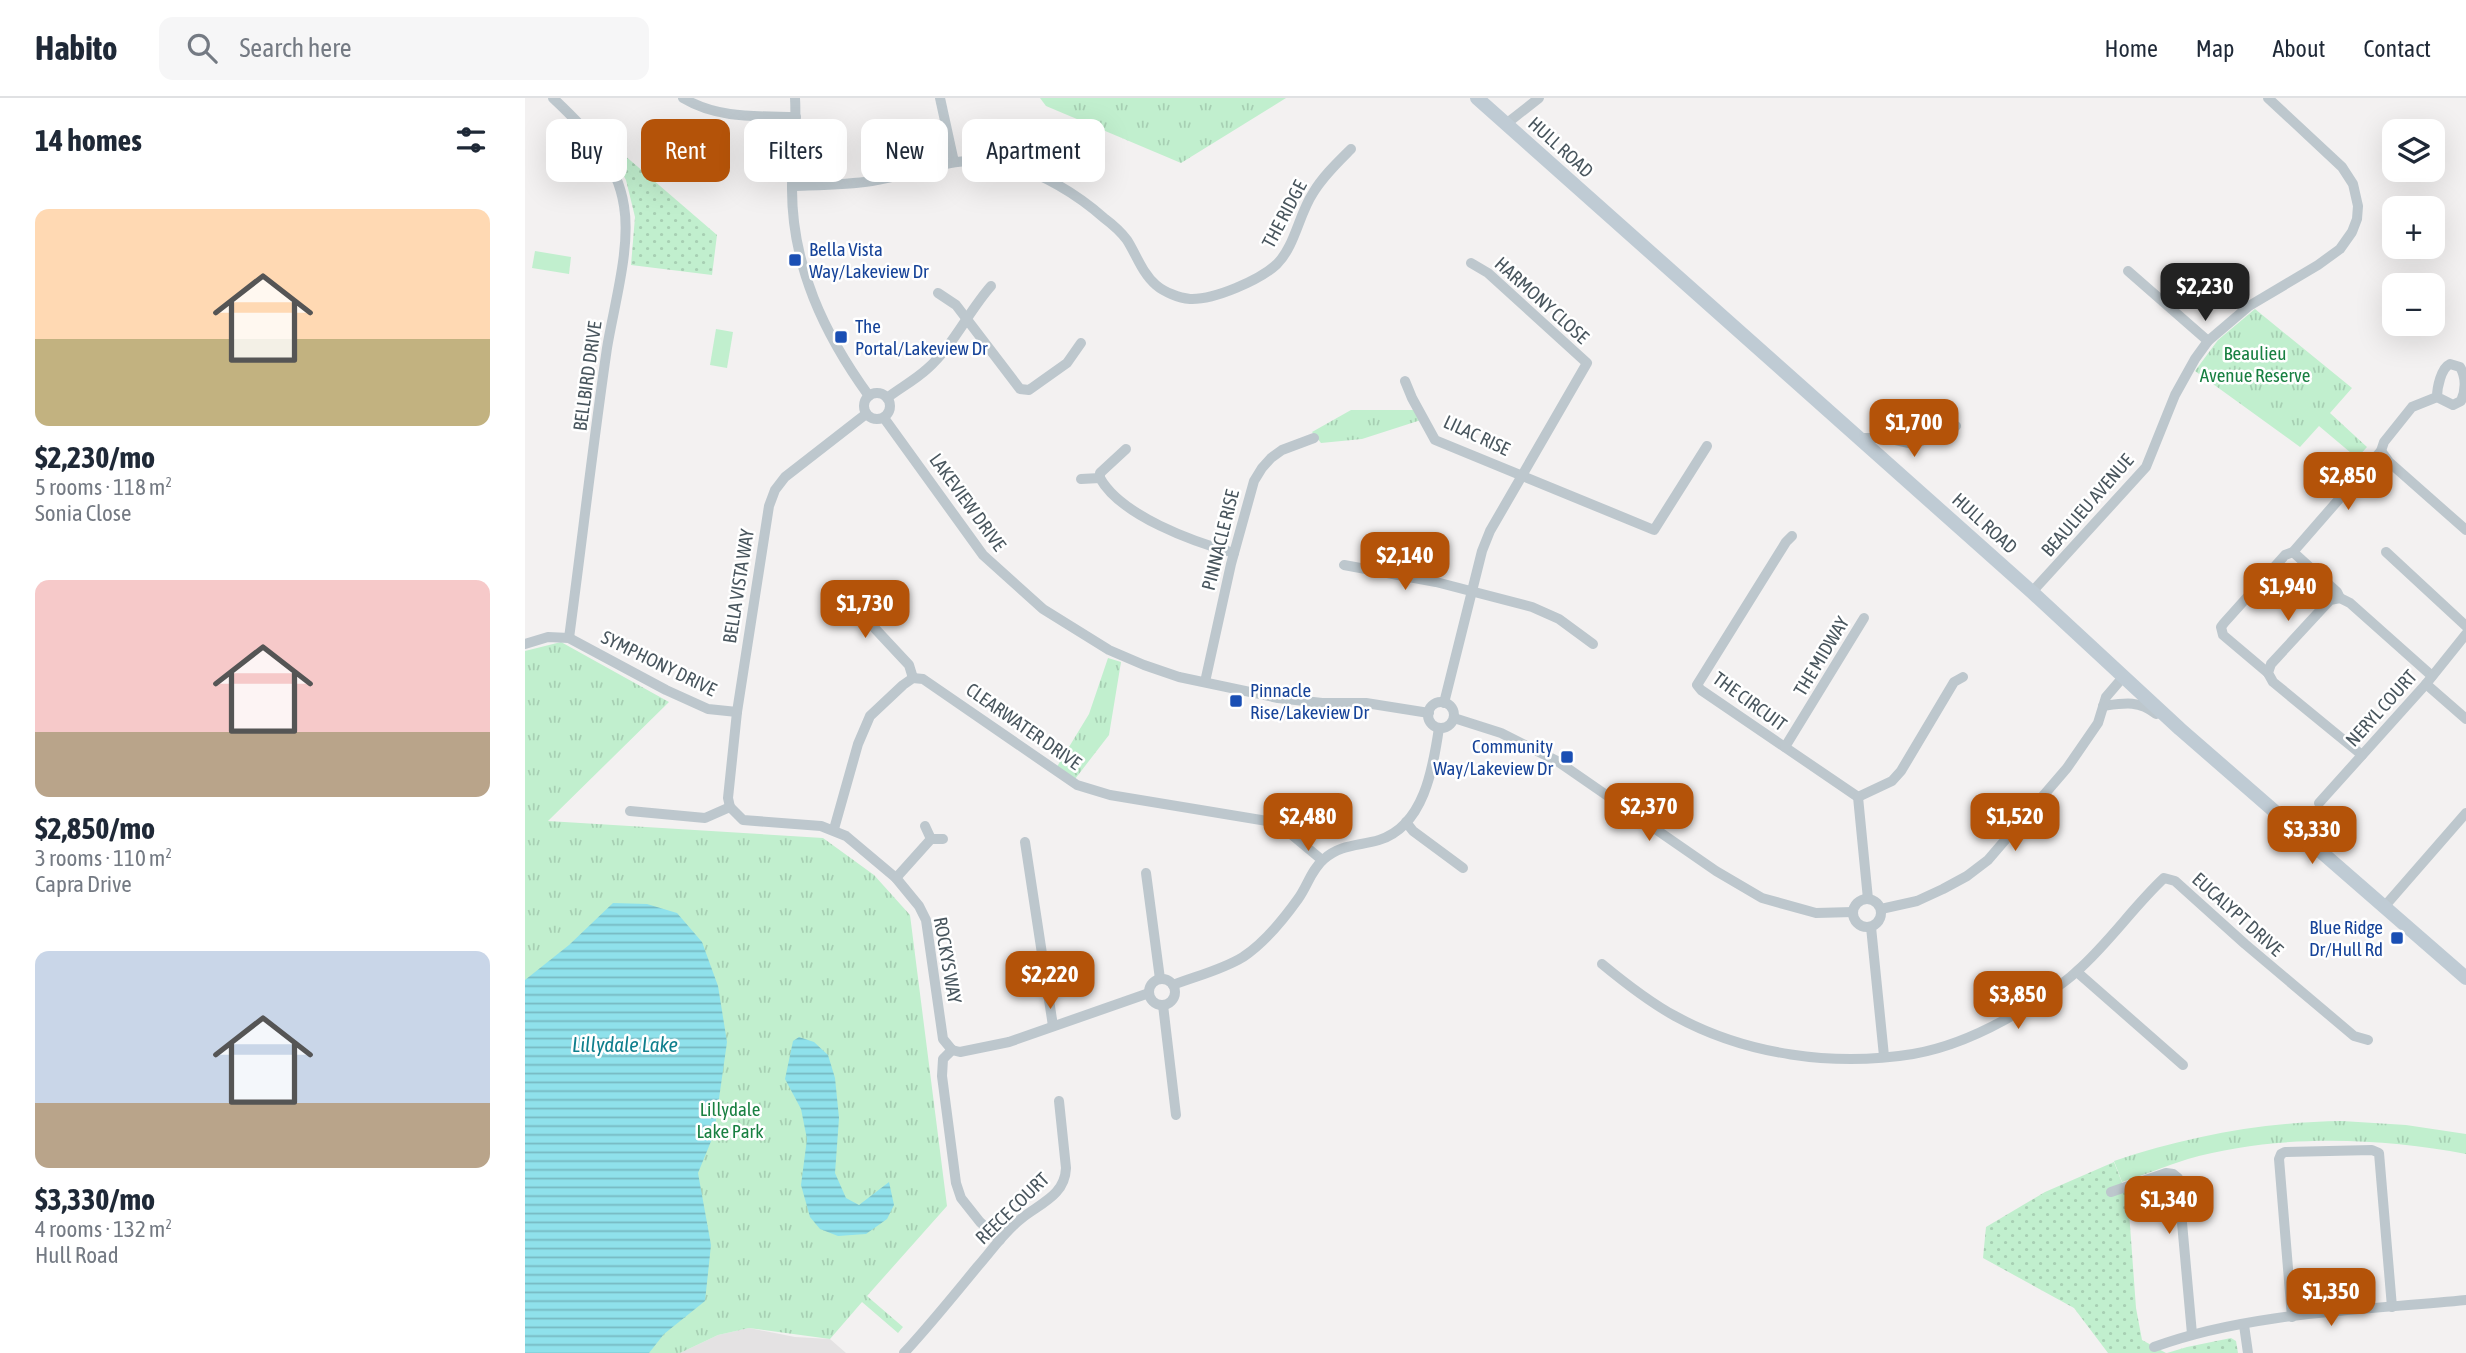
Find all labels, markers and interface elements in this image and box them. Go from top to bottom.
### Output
search box [159,17,649,80]
text: Habito [35,29,117,67]
icon: search [183,29,221,67]
text: Search here [239,33,352,63]
text: Home [2104,35,2158,62]
text: Map [2196,35,2234,62]
text: About [2272,35,2325,62]
text: Contact [2363,35,2431,62]
street label: HULL ROAD [1524,112,1598,182]
chip: Buy [546,119,627,182]
chip: Rent [641,119,730,182]
chip: Filters [744,119,847,182]
chip: New [861,119,948,182]
chip: Apartment [962,119,1105,182]
map controls [2382,119,2445,336]
button: layers [2382,119,2445,182]
icon: filters [452,121,490,159]
text: 14 homes [35,123,142,157]
street label: THE RIDGE [1257,177,1311,251]
button: + [2382,196,2445,259]
place label: Bella Vista Way/Lakeview Dr [809,238,929,282]
marker: Bella Vista Way/Lakeview Dr [787,252,803,268]
street label: HARMONY CLOSE [1491,252,1593,348]
icon: home [200,255,326,381]
pin: $2,230 [2148,264,2262,323]
text: $2,230 [2177,273,2234,299]
button: − [2382,273,2445,336]
place label: The Portal/Lakeview Dr [855,315,988,359]
street label: BELLBIRD DRIVE [568,320,606,432]
marker: The Portal/Lakeview Dr [833,329,849,345]
park label: Beaulieu Avenue Reserve [2200,342,2310,386]
pin: $1,700 [1857,400,1971,459]
text: $1,700 [1886,409,1943,435]
street label: LILAC RISE [1440,410,1514,460]
text: $2,230/mo [35,440,155,474]
street label: LAKEVIEW DRIVE [925,449,1011,555]
street label: BEAULIEU AVENUE [2037,449,2137,561]
pin: $2,850 [2291,452,2405,512]
text: $2,850 [2320,462,2377,488]
text: 5 rooms · 118 m² [35,474,172,500]
street label: PINNACLE RISE [1197,487,1243,593]
street label: HULL ROAD [1948,488,2022,558]
text: Sonia Close [35,500,131,526]
street label: BELLA VISTA WAY [718,527,758,645]
pin: $2,140 [1348,532,1462,592]
text: $2,140 [1377,542,1434,568]
pin: $1,940 [2231,564,2345,623]
text: $1,940 [2260,573,2317,599]
pin: $1,730 [808,580,922,640]
text: $1,730 [837,590,894,616]
street label: THE MIDWAY [1789,612,1853,700]
icon: home [200,626,326,752]
street label: SYMPHONY DRIVE [598,626,720,700]
street label: NERYL COURT [2341,665,2422,751]
street label: THE CIRCUIT [1709,667,1792,735]
street label: CLEARWATER DRIVE [962,678,1086,774]
place label: Pinnacle Rise/Lakeview Dr [1250,679,1369,723]
marker: Pinnacle Rise/Lakeview Dr [1228,693,1244,709]
place label: Community Way/Lakeview Dr [1433,735,1553,779]
marker: Community Way/Lakeview Dr [1559,749,1575,765]
pin: $2,370 [1592,784,1706,843]
text: $2,370 [1621,793,1678,819]
pin: $2,480 [1251,794,1365,853]
pin: $1,520 [1958,794,2072,853]
text: $2,480 [1280,803,1337,829]
text: $1,520 [1987,803,2044,829]
pin: $3,330 [2255,806,2369,866]
text: $2,850/mo [35,811,155,845]
text: $3,330 [2284,816,2341,842]
text: 3 rooms · 110 m² [35,845,172,871]
street label: EUCALYPT DRIVE [2188,868,2288,960]
text: Capra Drive [35,871,132,897]
street label: ROCKYS WAY [930,915,967,1006]
place label: Blue Ridge Dr/Hull Rd [2309,916,2383,960]
marker: Blue Ridge Dr/Hull Rd [2389,930,2405,946]
pin: $2,220 [993,951,1107,1011]
text: $2,220 [1022,961,1079,987]
pin: $3,850 [1961,972,2075,1031]
text: $3,850 [1990,981,2047,1007]
icon: home [200,997,326,1123]
water label: Lillydale Lake [572,1032,678,1056]
park label: Lillydale Lake Park [696,1098,764,1142]
street label: REECE COURT [971,1167,1054,1248]
pin: $1,340 [2112,1176,2226,1236]
text: $3,330/mo [35,1182,155,1216]
text: $1,340 [2141,1186,2198,1212]
text: 4 rooms · 132 m² [35,1216,172,1242]
text: Hull Road [35,1242,119,1268]
pin: $1,350 [2274,1268,2388,1328]
text: $1,350 [2303,1278,2360,1304]

